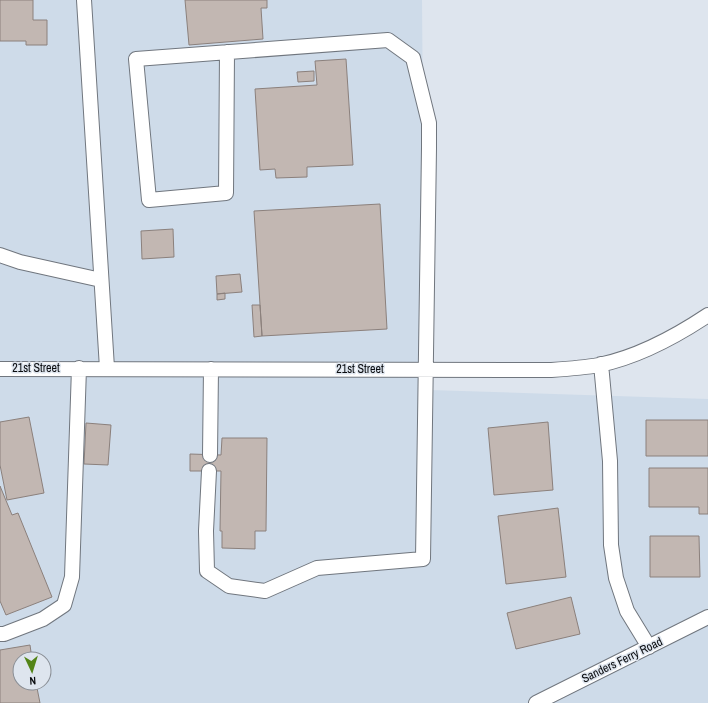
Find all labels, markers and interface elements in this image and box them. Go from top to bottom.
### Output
street label: 21st Street [12,360,60,376]
street label: 21st Street [336,361,384,377]
street label: Sanders Ferry Road [579,633,665,687]
north arrow [12,651,52,691]
text: N [29,674,36,688]

